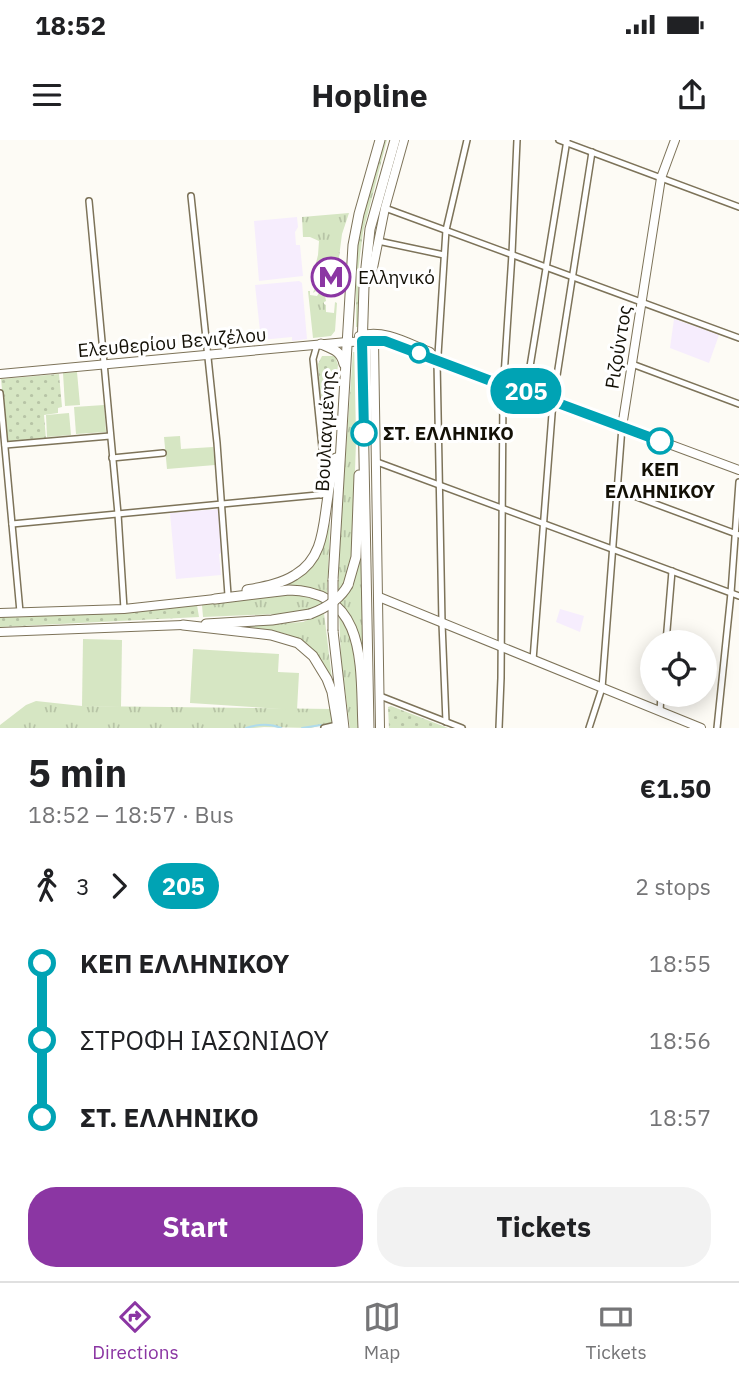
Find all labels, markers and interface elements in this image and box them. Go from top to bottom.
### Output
text: 18:52 [35,8,106,42]
text: Hopline [311,74,428,116]
icon: menu [28,76,66,114]
icon: share [673,76,711,114]
metro station icon: Ελληνικό [310,256,352,298]
place label: Ελληνικό [358,265,435,289]
street label: Ριζούντος [600,304,636,390]
street label: Ελευθερίου Βενιζέλου [77,322,267,362]
unlabelled marker [409,343,429,363]
line badge: 205 [486,368,566,414]
street label: Βουλιαγμένης [310,370,340,492]
text: 205 [504,375,548,407]
marker: ΣΤ. ΕΛΛΗΝΙΚΟ [351,420,377,446]
place label: ΣΤ. ΕΛΛΗΝΙΚΟ [383,421,514,445]
marker: ΚΕΠ ΕΛΛΗΝΙΚΟΥ [647,428,673,454]
place label: ΚΕΠ ΕΛΛΗΝΙΚΟΥ [605,457,716,503]
map controls [640,630,717,707]
button: locate [640,630,717,707]
text: 5 min [28,748,127,797]
text: €1.50 [640,771,711,805]
text: 18:52 – 18:57 · Bus [28,799,234,829]
icon: walk [28,867,66,905]
icon: forward [100,867,138,905]
text: 205 [162,870,205,902]
text: 3 [76,871,90,901]
text: 2 stops [635,871,711,901]
text: ΚΕΠ ΕΛΛΗΝΙΚΟΥ [80,946,289,980]
text: 18:55 [649,948,711,978]
text: ΣΤΡΟΦΗ ΙΑΣΩΝΙΔΟΥ [80,1023,329,1057]
text: 18:56 [649,1025,711,1055]
text: ΣΤ. ΕΛΛΗΝΙΚΟ [80,1100,259,1134]
text: 18:57 [649,1102,711,1132]
button: Start [28,1187,363,1267]
button: Tickets [377,1187,711,1267]
tab: Directions [92,1298,179,1364]
tab: Map [363,1298,401,1364]
tab: Tickets [586,1298,647,1364]

